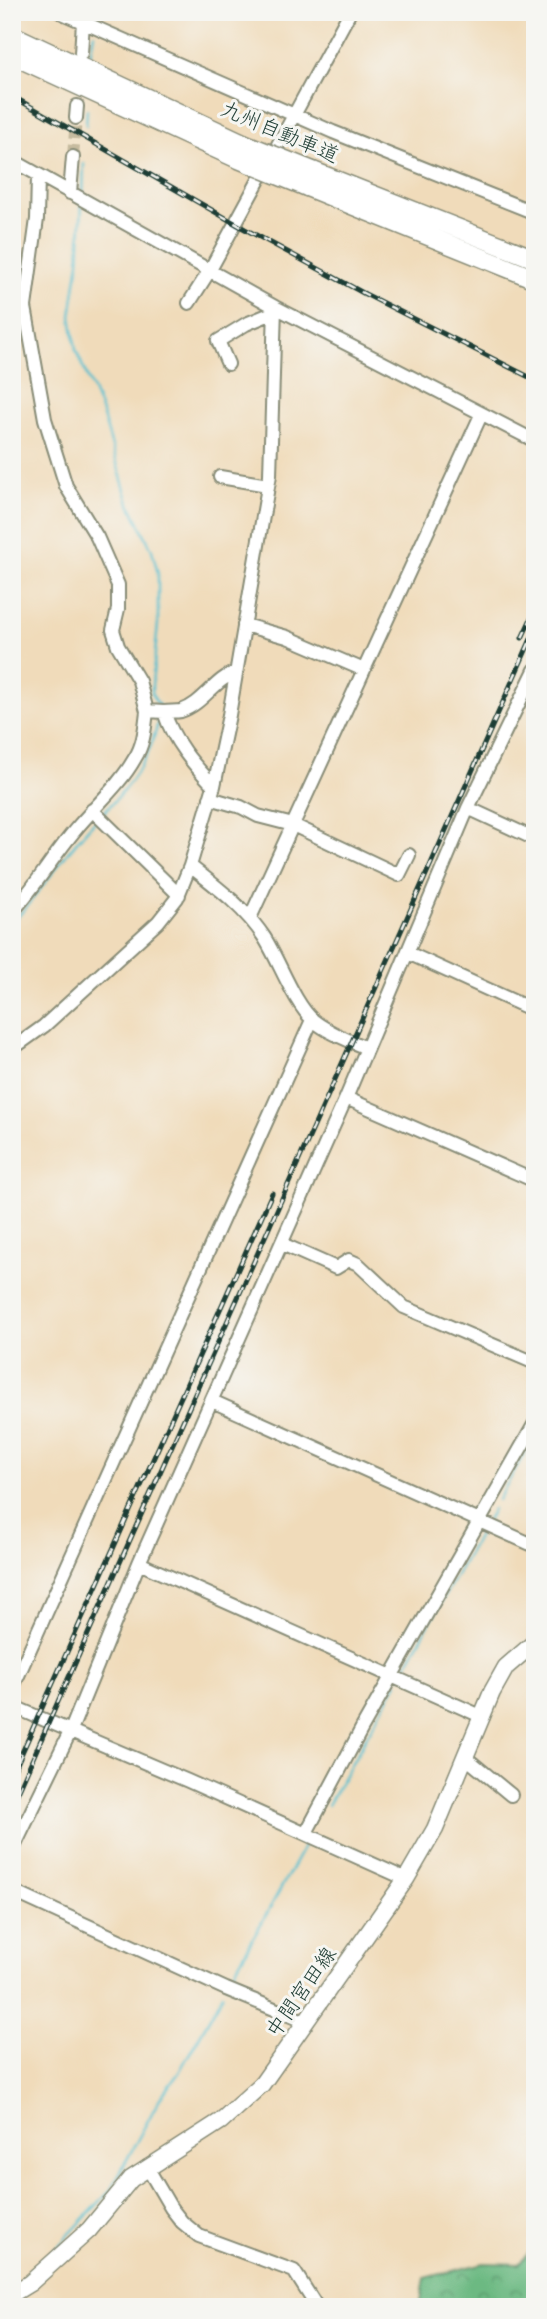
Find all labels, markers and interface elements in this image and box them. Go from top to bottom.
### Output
street label: 九州自動車道 [216,94,343,170]
street label: 中間宮田線 [259,1941,343,2044]

